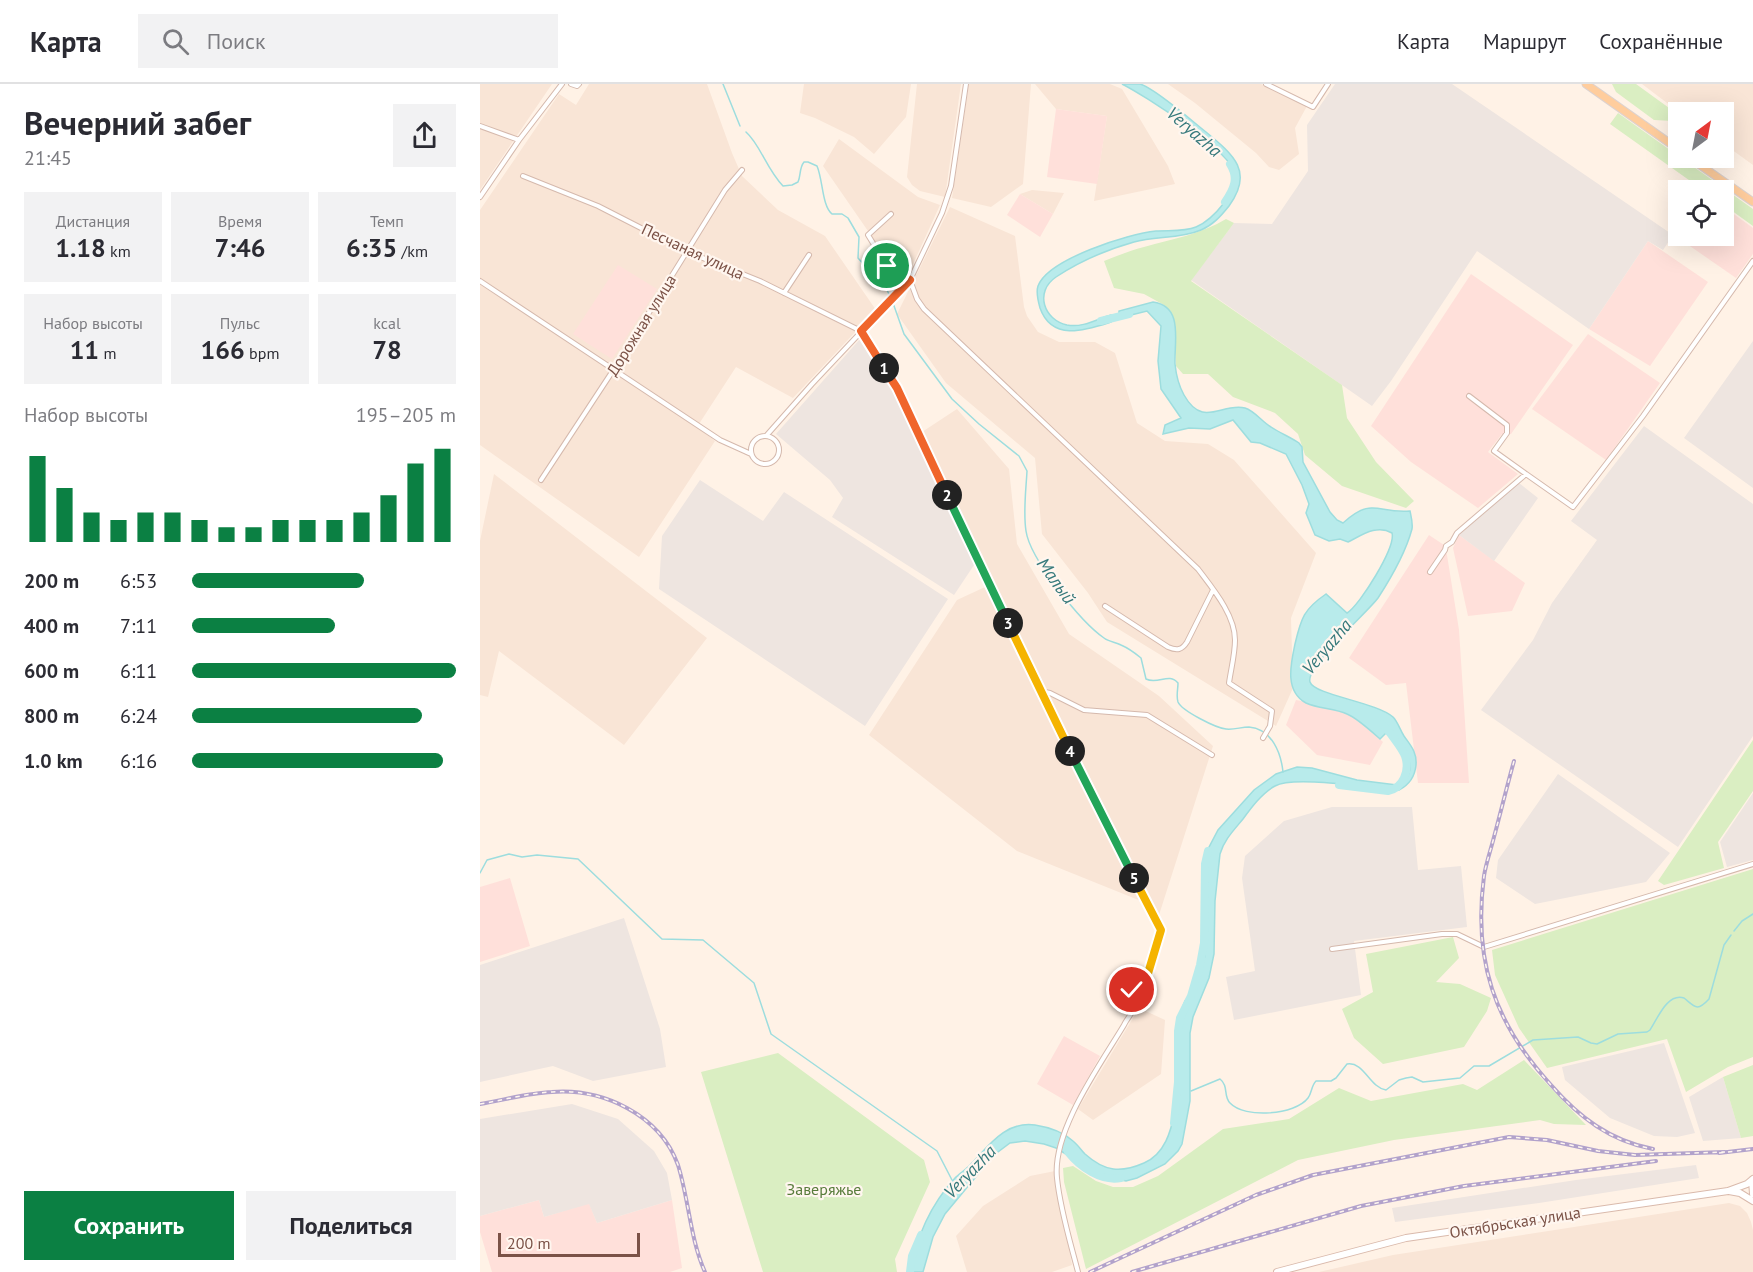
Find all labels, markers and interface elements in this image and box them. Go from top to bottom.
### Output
search box [138,14,558,68]
text: Карта [30,23,102,60]
icon: search [159,25,192,58]
text: Поиск [207,27,266,55]
text: Карта [1397,28,1450,55]
text: Маршрут [1483,28,1566,55]
text: Сохранённые [1599,28,1723,55]
text: Вечерний забег [24,101,251,144]
water label: Veryazha [1162,101,1227,162]
north arrow [1668,102,1734,168]
map controls [1668,102,1734,246]
button: share [393,104,456,167]
text: 21:45 [24,145,72,171]
button: locate [1668,180,1734,246]
text: Дистанция [56,211,130,231]
text: Время [218,211,262,231]
text: Темп [370,211,404,231]
street label: Песчаная улица [639,219,747,283]
text: 1.18 [55,231,106,264]
text: 7:46 [214,231,266,264]
text: 6:35 [346,231,397,264]
pin [861,240,912,291]
text: km [106,241,131,261]
text: /km [397,241,428,261]
icon: arrive [870,249,903,282]
street label: Дорожная улица [602,271,680,379]
text: Набор высоты [43,313,143,333]
text: Пульс [220,313,260,333]
text: kcal [373,313,401,333]
text: 11 [70,333,99,366]
text: 166 [201,333,245,366]
text: 78 [372,333,402,366]
text: m [99,343,116,363]
text: bpm [245,343,279,363]
pin: 1 [869,353,899,383]
text: 1 [879,358,889,378]
text: Набор высоты [24,402,148,428]
text: 195–205 m [356,402,456,428]
pin: 2 [932,480,962,510]
text: 2 [942,485,952,505]
water label: Малый [1032,553,1081,608]
text: 200 m [24,568,79,594]
text: 6:53 [120,568,157,594]
pin: 3 [993,608,1023,638]
text: 400 m [24,613,79,639]
text: 7:11 [120,613,157,639]
text: 3 [1003,613,1013,633]
water label: Veryazha [1297,614,1357,679]
text: 600 m [24,658,79,684]
text: 6:11 [120,658,157,684]
text: 800 m [24,703,79,729]
text: 6:24 [120,703,157,729]
pin: 4 [1055,736,1085,766]
text: 4 [1065,741,1075,761]
text: 1.0 km [24,748,83,774]
text: 6:16 [120,748,157,774]
pin: 5 [1119,863,1149,893]
text: 5 [1129,868,1139,888]
pin [1106,964,1157,1015]
icon: check [1115,973,1148,1006]
water label: Veryazha [939,1140,1001,1203]
park label: Заверяжье [787,1179,861,1199]
button: Сохранить [24,1191,234,1260]
button: Поделиться [246,1191,456,1260]
street label: Октябрьская улица [1448,1202,1582,1242]
scale bar [498,1230,640,1258]
text: 200 m [507,1233,550,1253]

